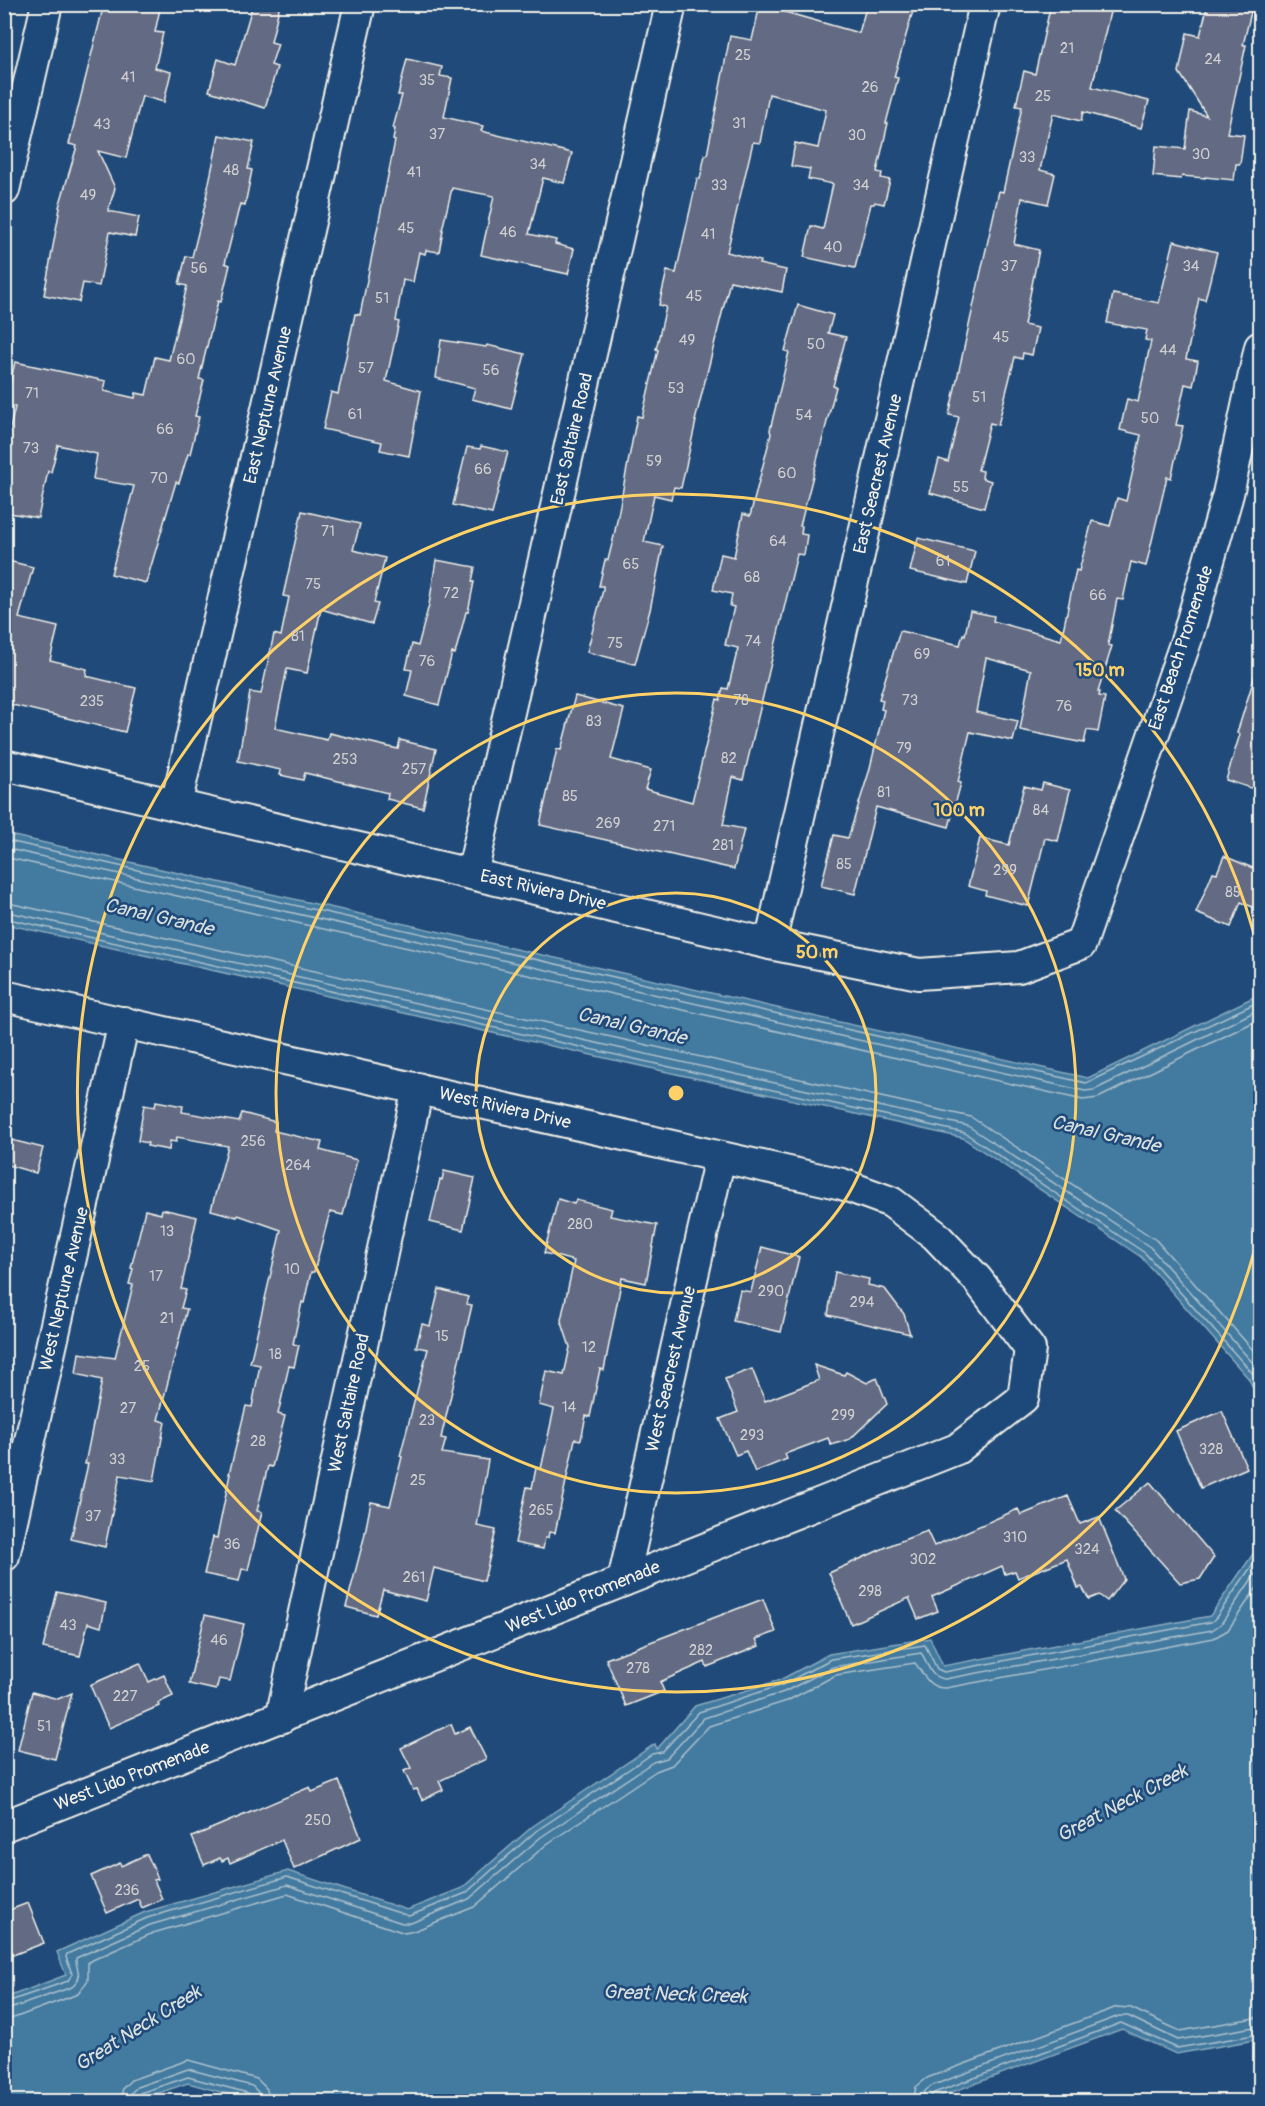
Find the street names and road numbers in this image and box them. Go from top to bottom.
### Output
street label: East Neptune Avenue [239,324,297,486]
street label: East Saltaire Road [546,371,598,507]
street label: East Seacrest Avenue [848,392,908,556]
street label: East Beach Promenade [1144,563,1218,733]
street label: East Riviera Drive [478,864,608,916]
street label: West Riviera Drive [437,1082,573,1134]
street label: West Neptune Avenue [34,1205,94,1373]
street label: West Seacrest Avenue [641,1284,701,1454]
street label: West Saltaire Road [323,1331,375,1475]
street label: West Lido Promenade [502,1555,664,1638]
street label: West Lido Promenade [51,1736,213,1816]

